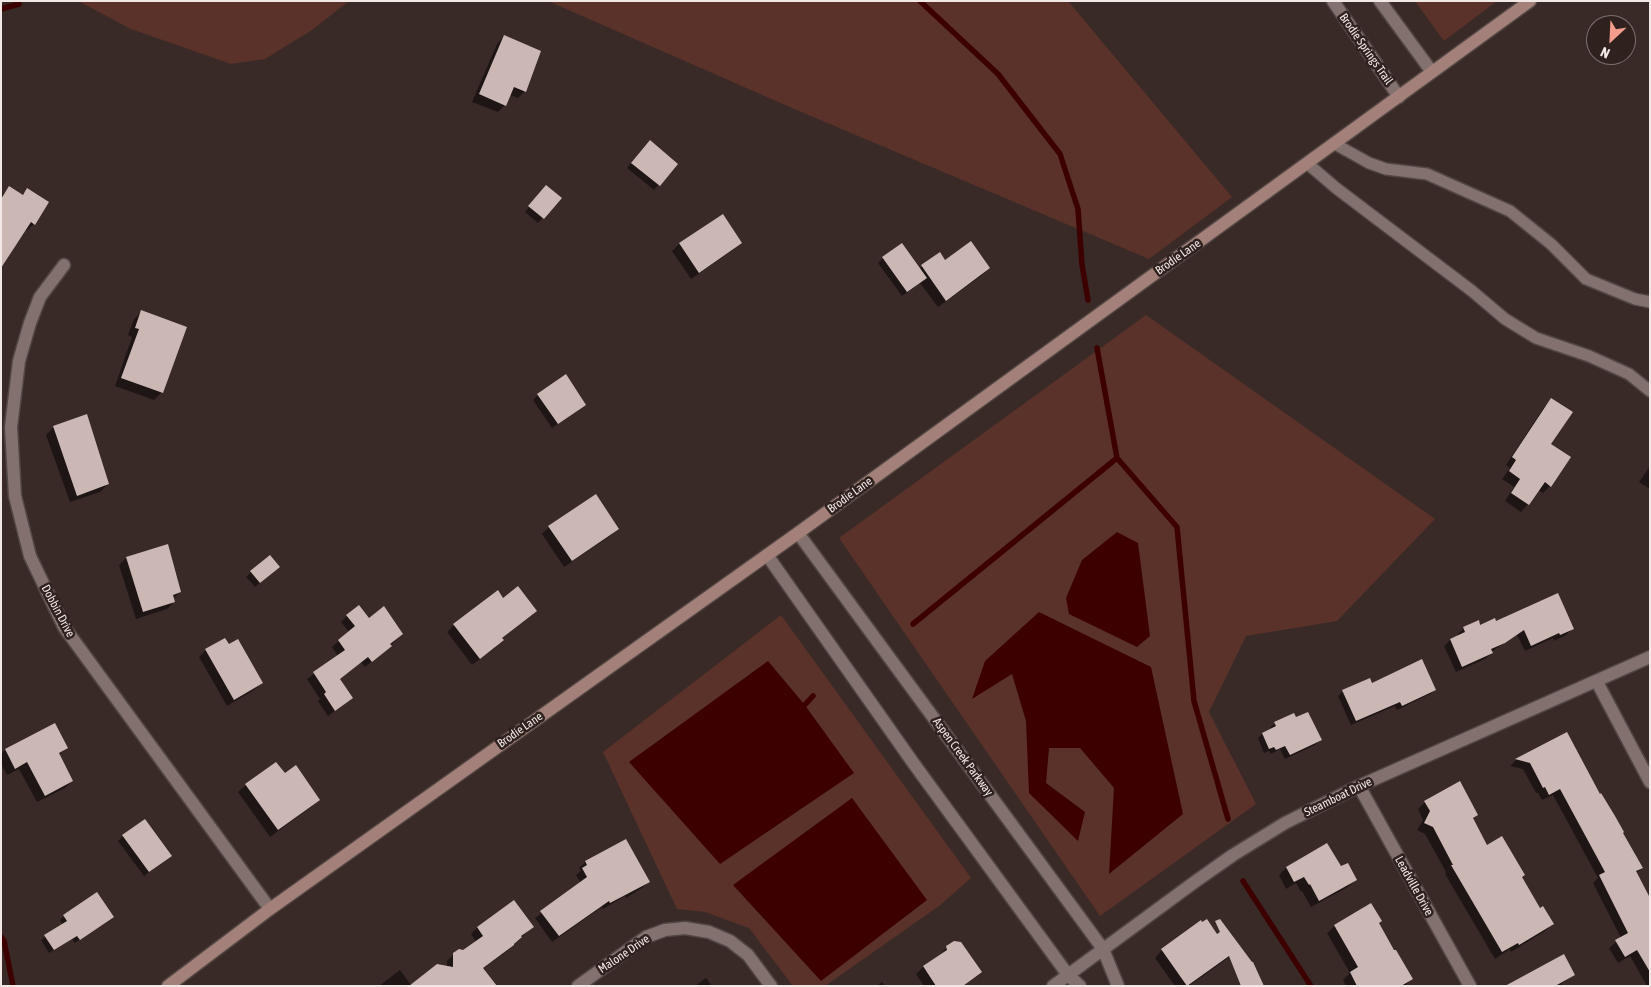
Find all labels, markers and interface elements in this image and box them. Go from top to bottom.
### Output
street label: Brodie Springs Trail [1336,11,1396,87]
north arrow [1586,15,1636,65]
text: N [1598,44,1612,62]
street label: Brodie Lane [1153,236,1203,278]
street label: Brodie Lane [825,474,875,516]
street label: Dobbin Drive [38,582,78,640]
street label: Brodie Lane [495,709,545,751]
street label: Aspen Creek Parkway [930,715,996,799]
street label: Steamboat Drive [1302,774,1374,820]
street label: Leadville Drive [1392,854,1436,918]
street label: Malone Drive [596,932,652,976]

